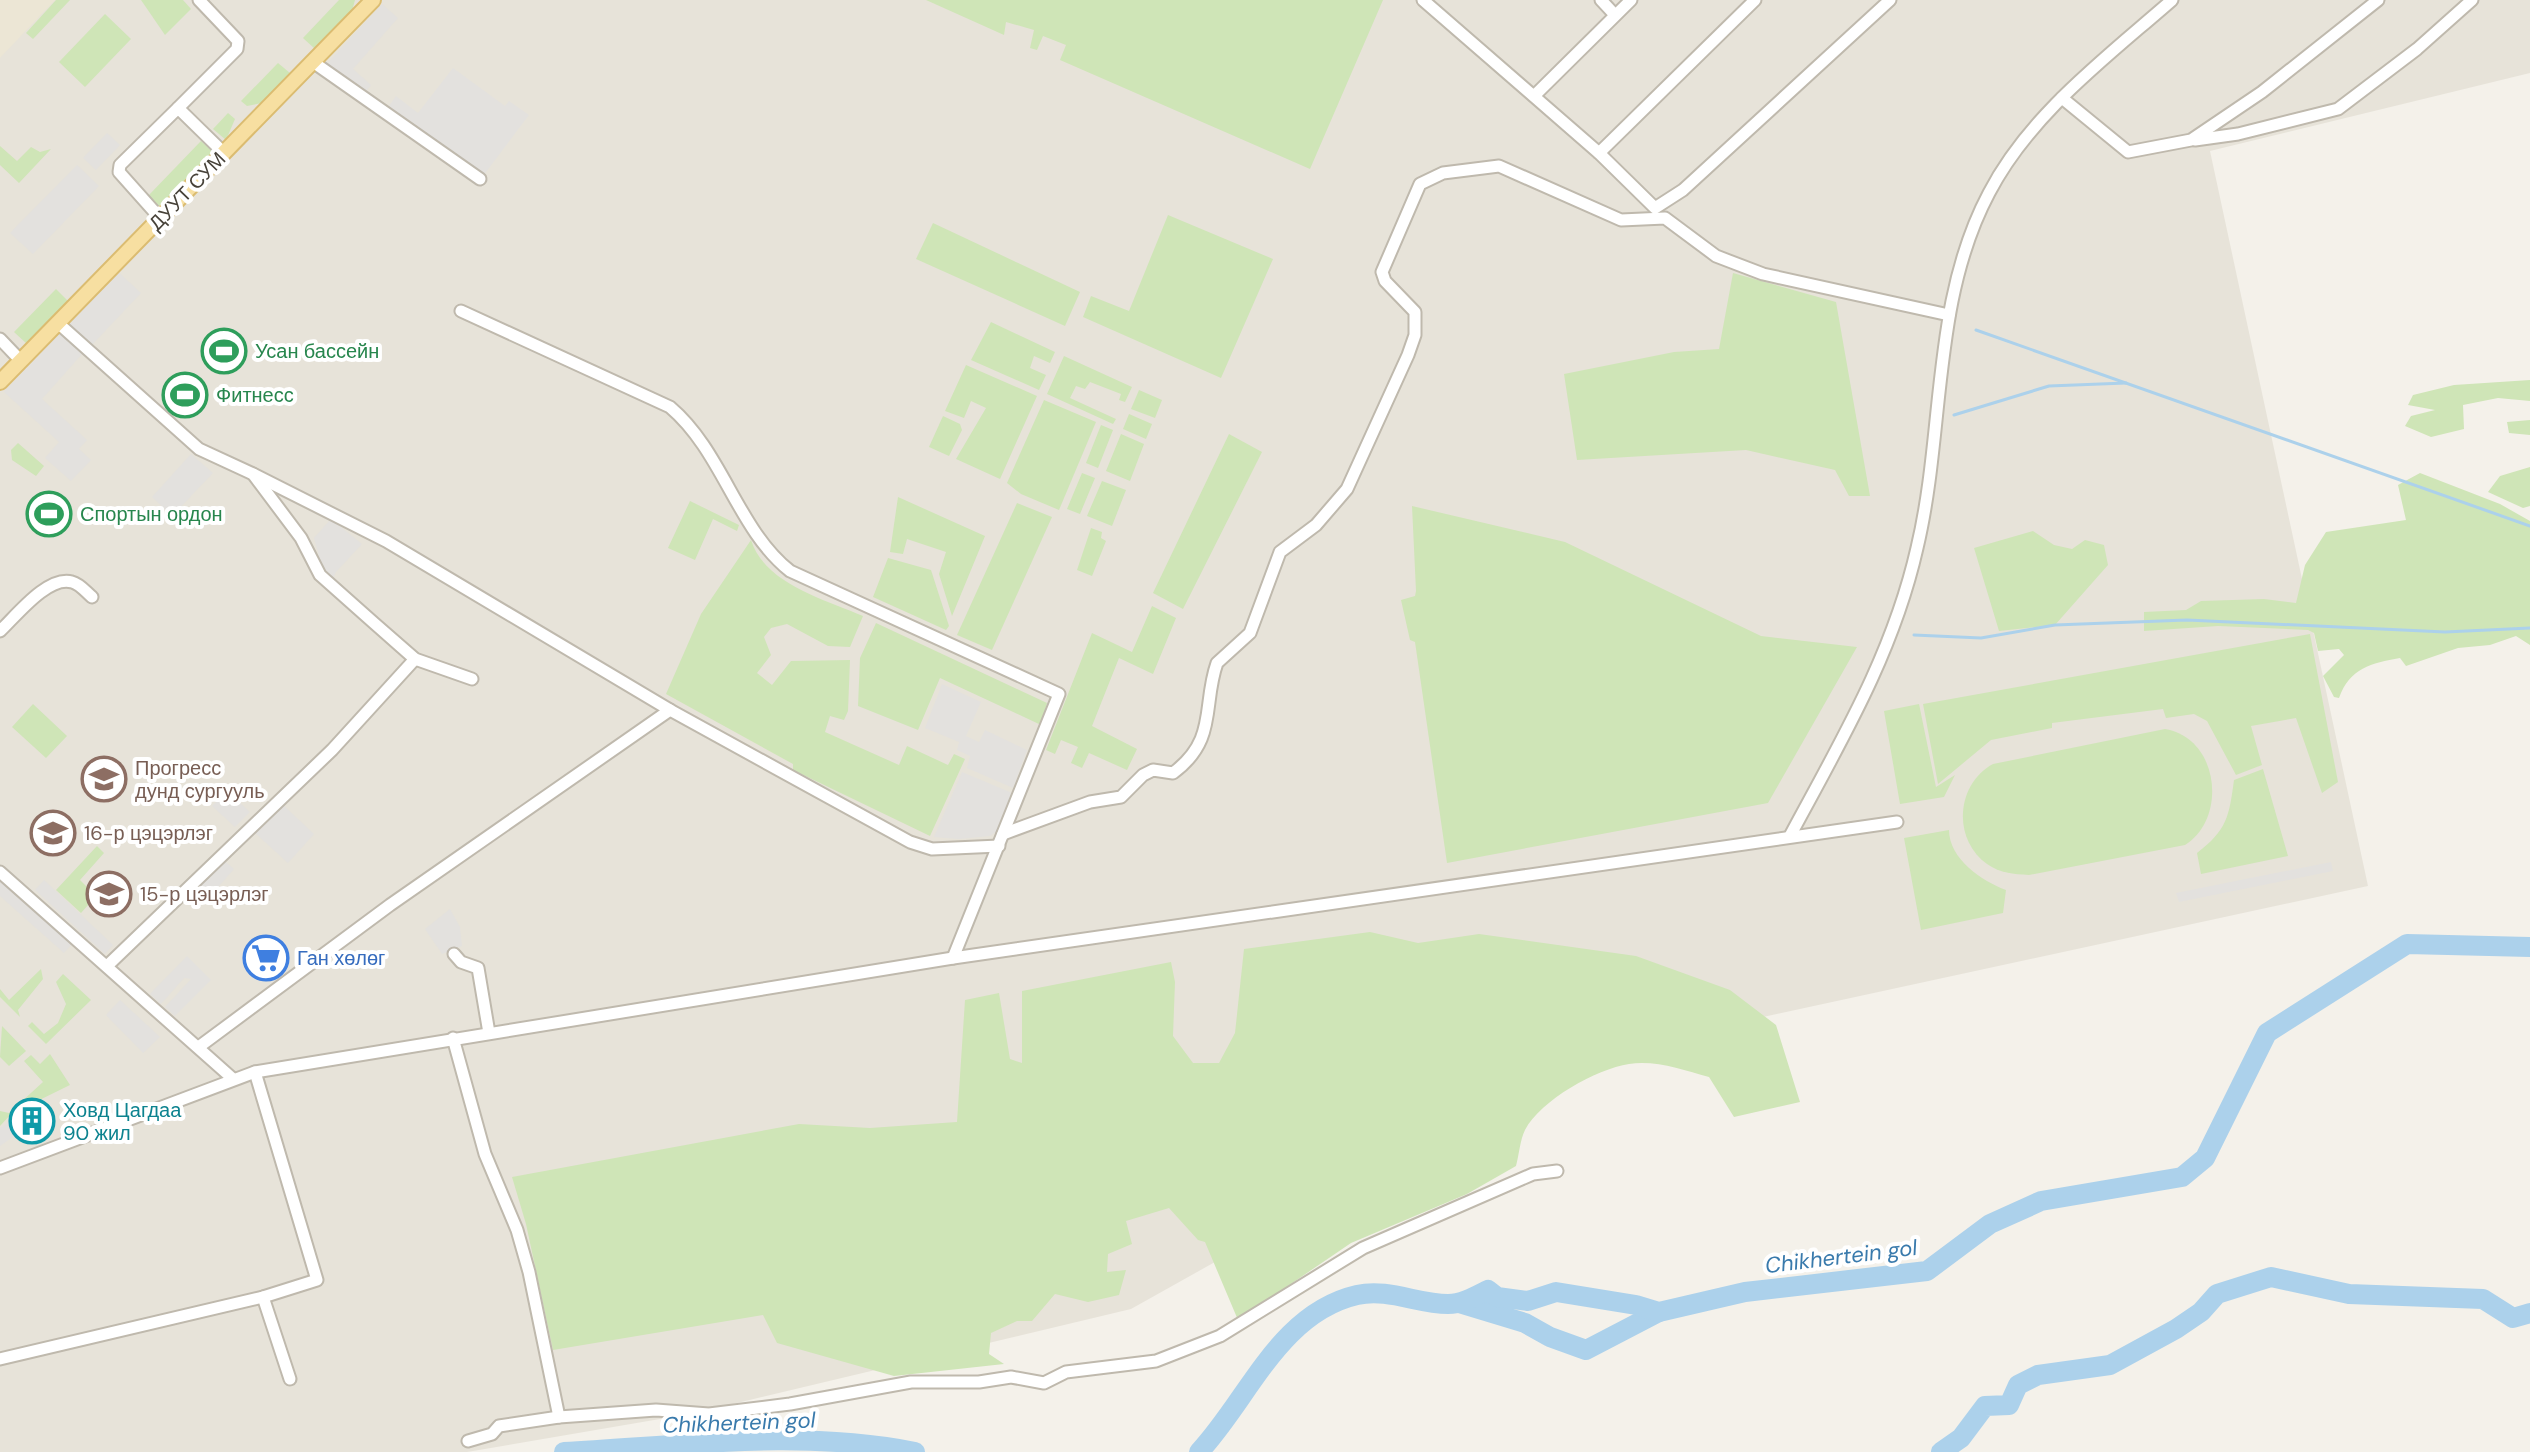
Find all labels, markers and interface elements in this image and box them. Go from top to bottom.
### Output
street label: ДУУТ СУМ [143,146,231,236]
sports icon: Усан бассейн [200,327,248,375]
place label: Усан бассейн [255,338,379,364]
sports icon: Фитнесс [161,371,209,419]
place label: Фитнесс [216,382,294,408]
sports icon: Спортын ордон [25,490,73,538]
place label: Спортын ордон [80,501,223,527]
school or university icon: Прогресс дунд сургууль [80,755,128,803]
place label: Прогресс дунд сургууль [135,755,265,804]
school or university icon: 16-р цэцэрлэг [29,809,77,857]
place label: 16-р цэцэрлэг [84,820,213,846]
school or university icon: 15-р цэцэрлэг [85,870,133,918]
place label: 15-р цэцэрлэг [140,881,269,907]
supermarket icon: Ган хөлөг [242,934,290,982]
place label: Ган хөлөг [297,945,385,971]
building icon: Ховд Цагдаа 90 жил [8,1097,56,1145]
place label: Ховд Цагдаа 90 жил [63,1097,182,1146]
water label: Chikhertein gol [1763,1233,1920,1280]
water label: Chikhertein gol [662,1405,817,1440]

